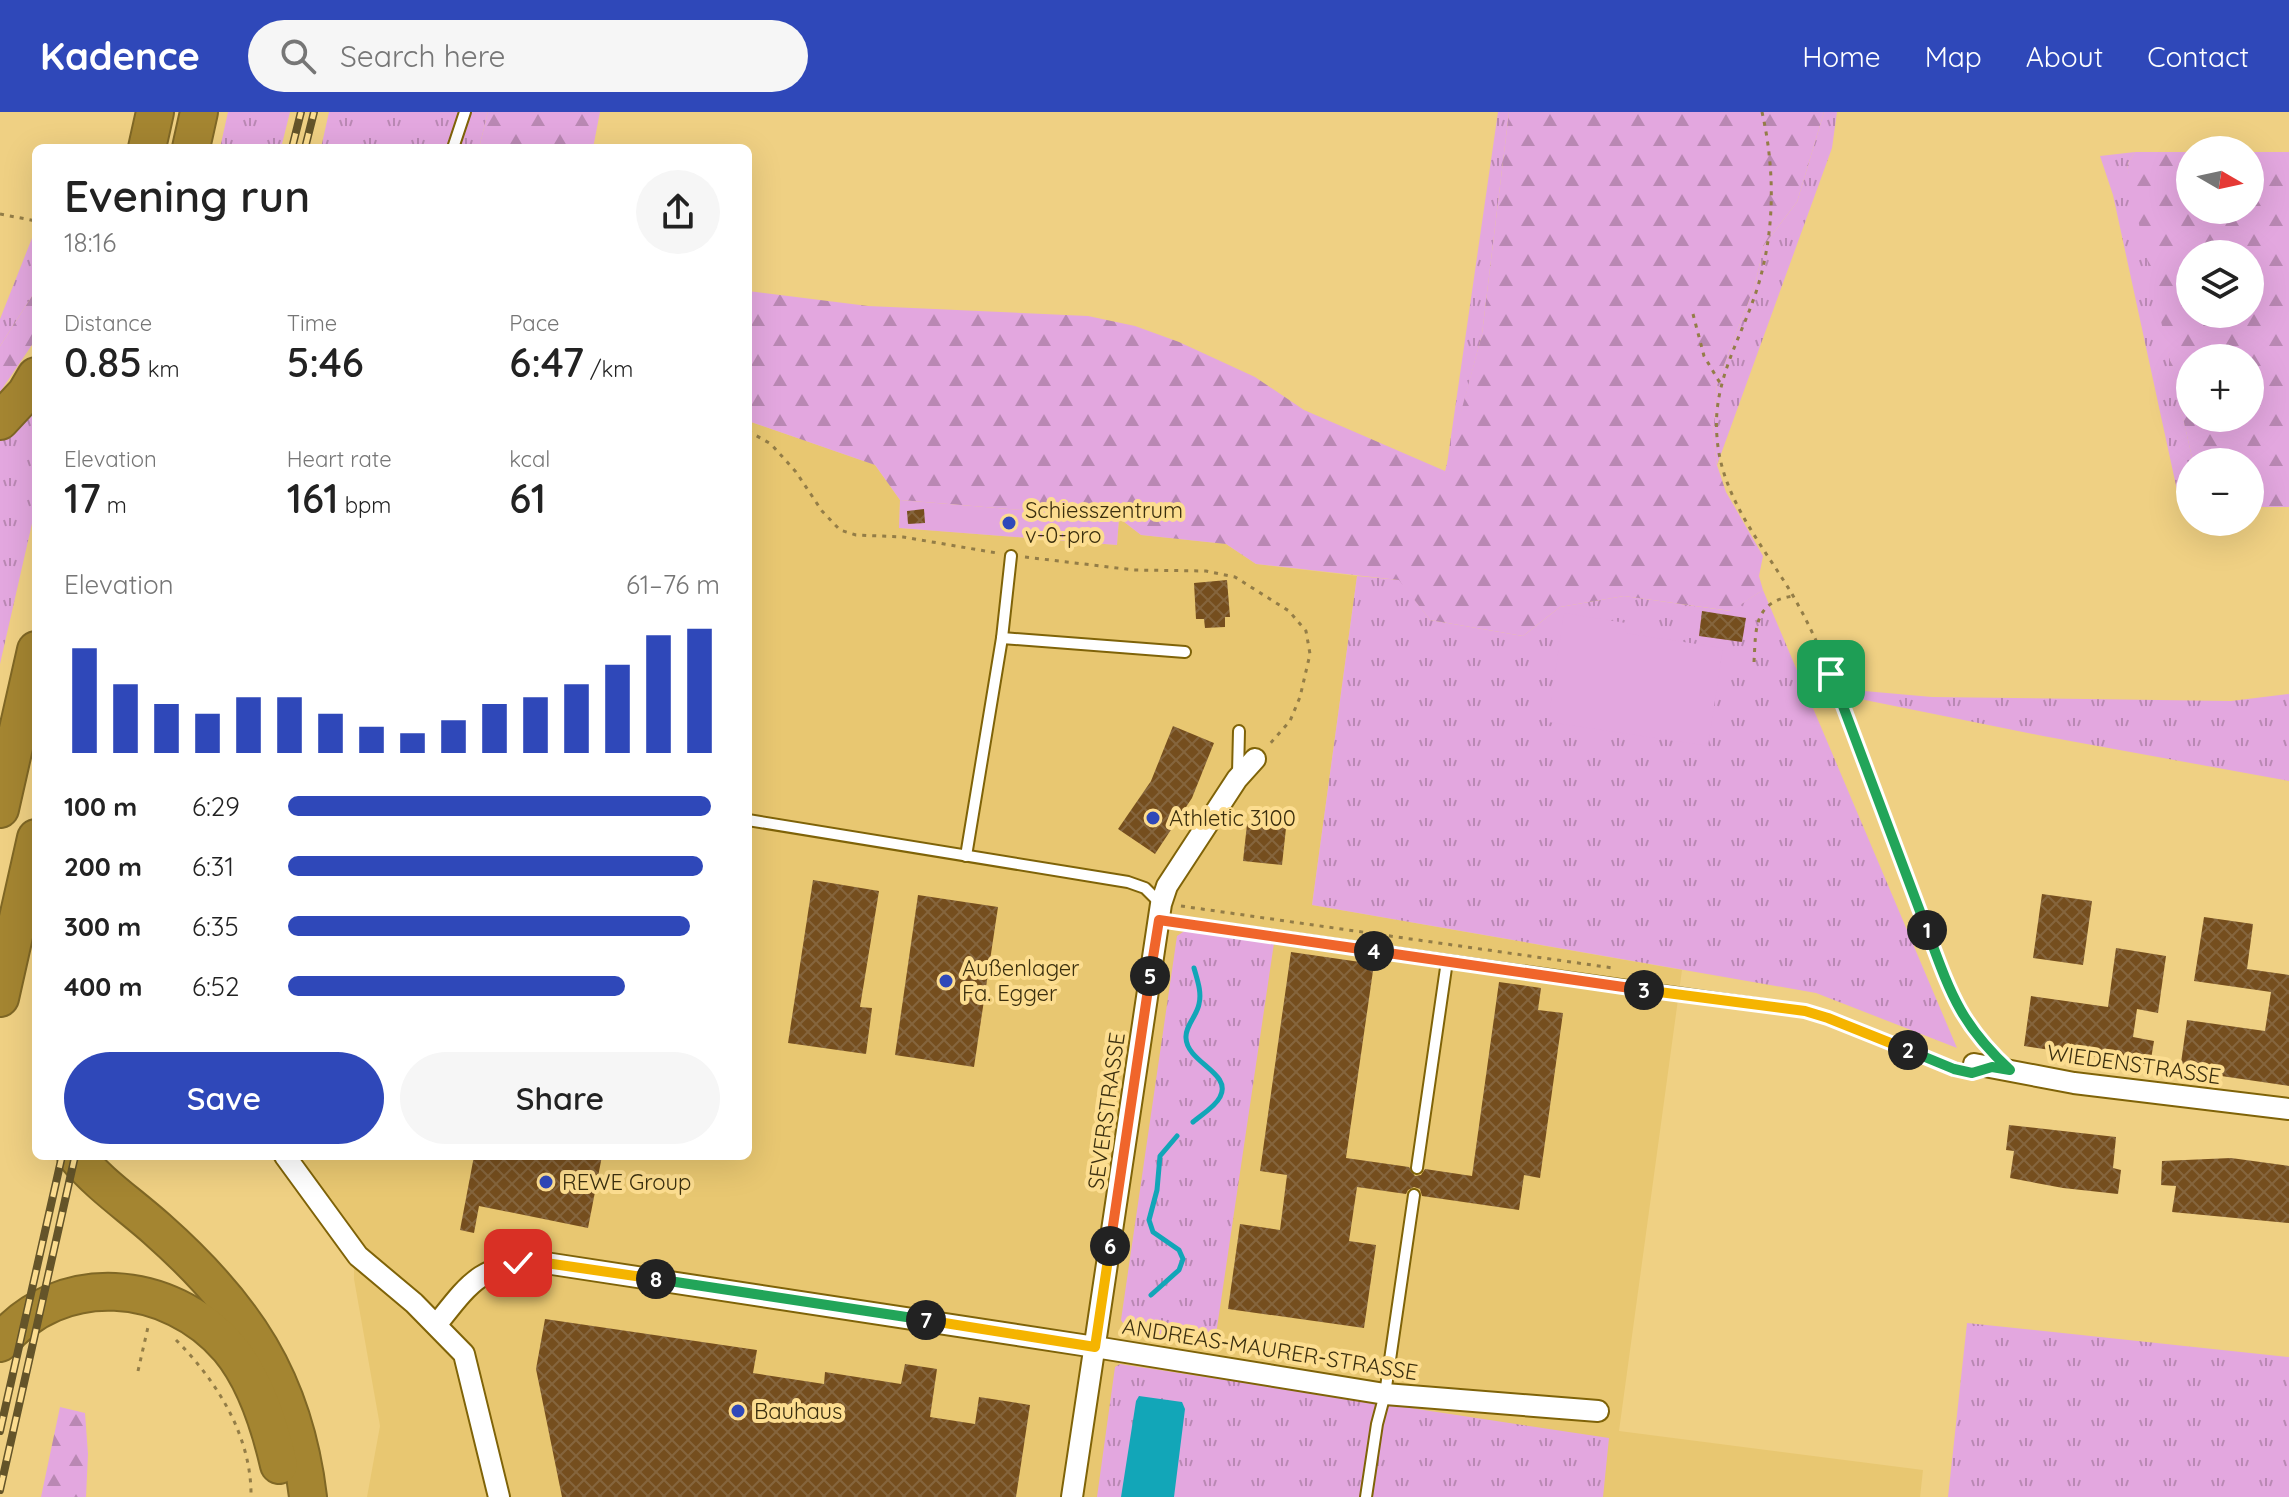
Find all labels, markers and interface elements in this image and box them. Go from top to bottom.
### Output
search box [248,20,808,92]
text: Kadence [40,32,200,80]
icon: search [276,34,320,78]
text: Search here [340,37,505,75]
text: Home [1802,39,1881,74]
text: Map [1925,39,1982,74]
text: About [2026,39,2103,74]
text: Contact [2147,39,2249,74]
north arrow [2176,136,2264,224]
map controls [2176,136,2264,536]
text: Evening run [64,168,310,223]
button: share [636,170,720,254]
text: 18:16 [64,226,116,259]
button: layers [2176,240,2264,328]
text: Distance [64,309,152,337]
text: Time [287,309,337,337]
text: Pace [509,309,560,337]
text: 0.85 [64,337,142,387]
text: 5:46 [287,337,364,387]
text: 6:47 [509,337,584,387]
button: + [2176,344,2264,432]
text: km [142,355,180,383]
text: /km [584,355,633,383]
text: Elevation [64,445,157,473]
text: Heart rate [287,445,392,473]
text: kcal [509,445,550,473]
button: − [2176,448,2264,536]
text: 17 [64,473,101,523]
text: 161 [287,473,339,523]
text: 61 [509,473,546,523]
text: m [101,491,127,519]
text: bpm [339,491,391,519]
place label: Schiesszentrum v-0-pro [1025,496,1183,549]
marker: Schiesszentrum v-0-pro [1000,514,1018,532]
text: Elevation [64,568,174,601]
text: 61–76 m [626,568,720,601]
pin [1797,640,1865,708]
icon: arrive [1809,652,1853,696]
text: 100 m [64,790,137,823]
text: 6:29 [192,790,240,823]
place label: Athletic 3100 [1169,804,1296,832]
marker: Athletic 3100 [1144,809,1162,827]
text: 200 m [64,850,142,883]
text: 6:31 [192,850,234,883]
text: 300 m [64,910,141,943]
text: 6:35 [192,910,239,943]
pin: 1 [1907,910,1947,950]
text: 1 [1923,916,1931,944]
pin: 4 [1354,931,1394,971]
text: 4 [1368,937,1380,965]
place label: Außenlager Fa. Egger [962,954,1080,1007]
pin: 5 [1130,956,1170,996]
text: 5 [1144,962,1156,990]
text: 400 m [64,970,142,1003]
text: 6:52 [192,970,239,1003]
pin: 3 [1624,970,1664,1010]
marker: Außenlager Fa. Egger [937,972,955,990]
text: 3 [1638,976,1650,1004]
pin: 2 [1888,1030,1928,1070]
street label: SEVERSTRASSE [1081,1031,1131,1191]
text: 2 [1902,1036,1914,1064]
street label: WIEDENSTRASSE [2045,1038,2223,1090]
button: Save [64,1052,384,1144]
button: Share [400,1052,720,1144]
place label: REWE Group [562,1168,691,1196]
marker: REWE Group [537,1173,555,1191]
pin: 6 [1090,1226,1130,1266]
pin [484,1229,552,1297]
text: 6 [1104,1232,1116,1260]
icon: check [496,1241,540,1285]
pin: 8 [636,1259,676,1299]
text: 8 [650,1265,662,1293]
pin: 7 [906,1300,946,1340]
text: 7 [920,1306,932,1334]
street label: ANDREAS-MAURER-STRASSE [1120,1312,1420,1386]
place label: Bauhaus [754,1397,842,1425]
marker: Bauhaus [729,1402,747,1420]

